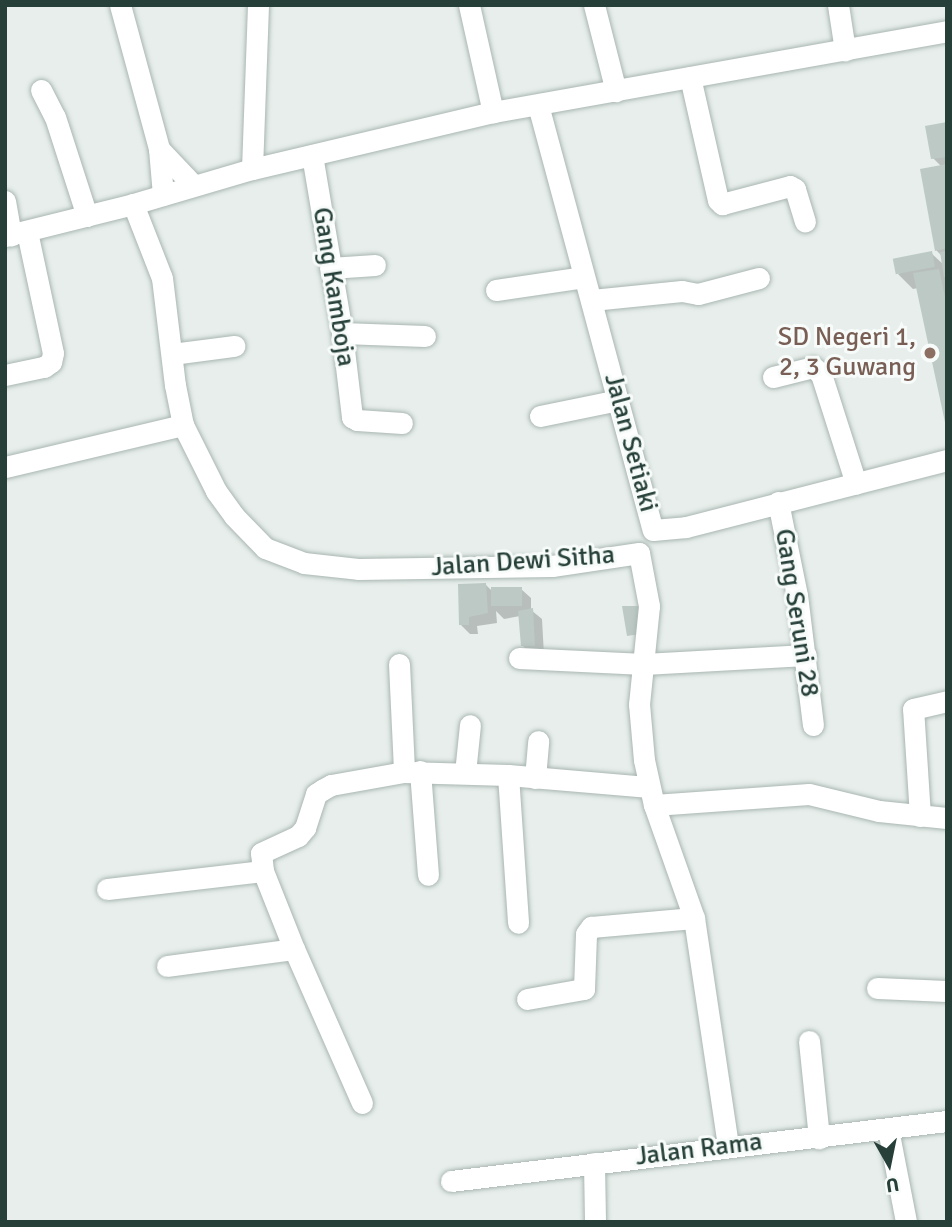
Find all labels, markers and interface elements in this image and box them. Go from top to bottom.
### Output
street label: Gang Kamboja [305,205,361,369]
place label: SD Negeri 1, 2, 3 Guwang [778,322,916,384]
marker: SD Negeri 1, 2, 3 Guwang [922,345,938,361]
street label: Jalan Setiaki [597,370,663,516]
street label: Gang Seruni 28 [767,527,825,699]
street label: Jalan Dewi Sitha [430,540,616,584]
street label: Jalan Rama [634,1127,764,1173]
north arrow [854,1129,924,1199]
text: U [884,1172,900,1198]

